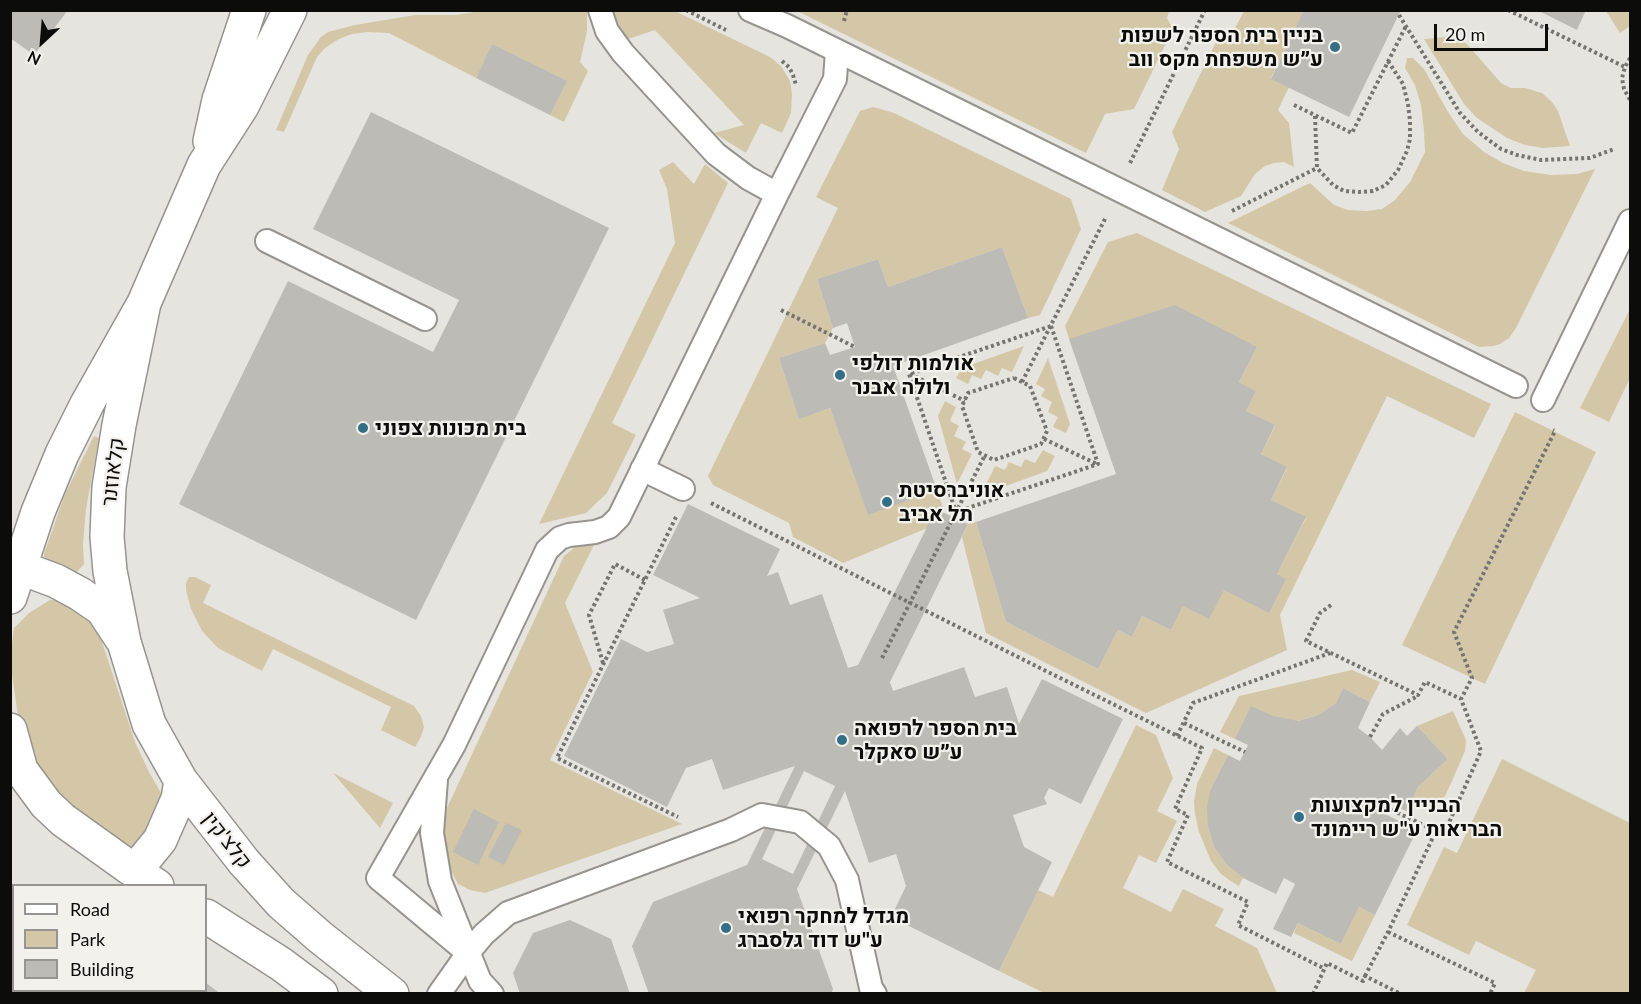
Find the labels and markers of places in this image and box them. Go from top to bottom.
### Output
place label: בניין בית הספר לשפות ע״ש משפחת מקס ווב [1121,22,1323,72]
marker: בניין בית הספר לשפות ע״ש משפחת מקס ווב [1328,40,1342,54]
place label: אולמות דולפי ולולה אבנר [852,350,974,400]
marker: אולמות דולפי ולולה אבנר [833,368,847,382]
place label: בית מכונות צפוני [375,415,526,441]
marker: בית מכונות צפוני [356,421,370,435]
place label: אוניברסיטת תל אביב [899,477,1005,527]
marker: אוניברסיטת תל אביב [880,495,894,509]
place label: בית הספר לרפואה ע״ש סאקלר [854,715,1017,765]
marker: בית הספר לרפואה ע״ש סאקלר [835,733,849,747]
place label: הבניין למקצועות הבריאות ע"ש ריימונד [1311,792,1502,842]
marker: הבניין למקצועות הבריאות ע"ש ריימונד [1292,810,1306,824]
place label: מגדל למחקר רפואי ע"ש דוד גלסברג [738,903,909,953]
marker: מגדל למחקר רפואי ע"ש דוד גלסברג [719,921,733,935]

